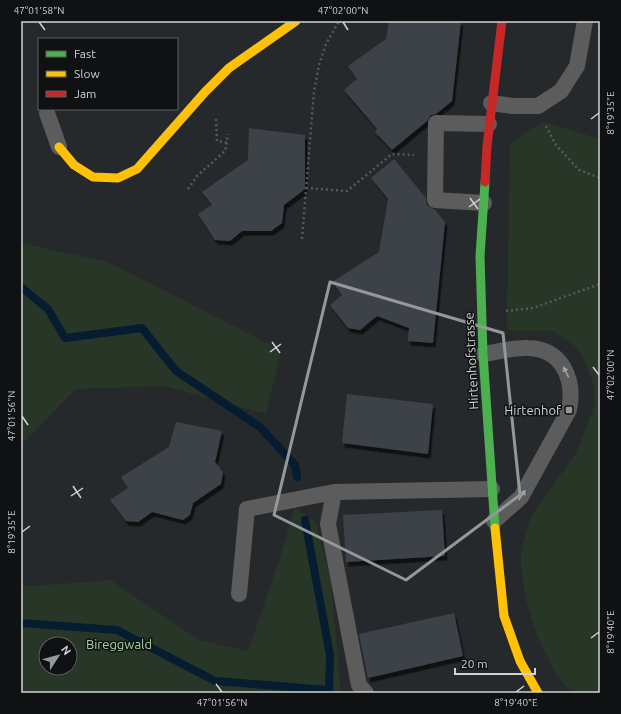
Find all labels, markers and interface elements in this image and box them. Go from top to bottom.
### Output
text: 47°01'58"N [14,5,64,16]
text: 47°02'00"N [318,5,368,16]
legend [38,38,178,110]
text: Fast [74,47,96,60]
text: Slow [74,67,100,80]
text: Jam [74,87,96,100]
text: 8°19'35"E [605,91,616,135]
street label: Hirtenhofstrasse [461,312,481,410]
text: 47°02'00"N [605,350,616,400]
one-way arrow [563,366,569,378]
text: 47°01'56"N [6,391,17,441]
place label: Hirtenhof [504,403,561,417]
marker: Hirtenhof [564,405,574,415]
one-way arrow [518,489,526,500]
text: 8°19'35"E [6,510,17,554]
text: 8°19'40"E [605,610,616,654]
north arrow [38,636,78,676]
park label: Bireggwald [86,637,152,651]
text: N [59,643,73,657]
scale bar [455,650,535,676]
text: 20 m [461,657,488,670]
text: 47°01'56"N [197,697,247,708]
text: 8°19'40"E [494,697,538,708]

